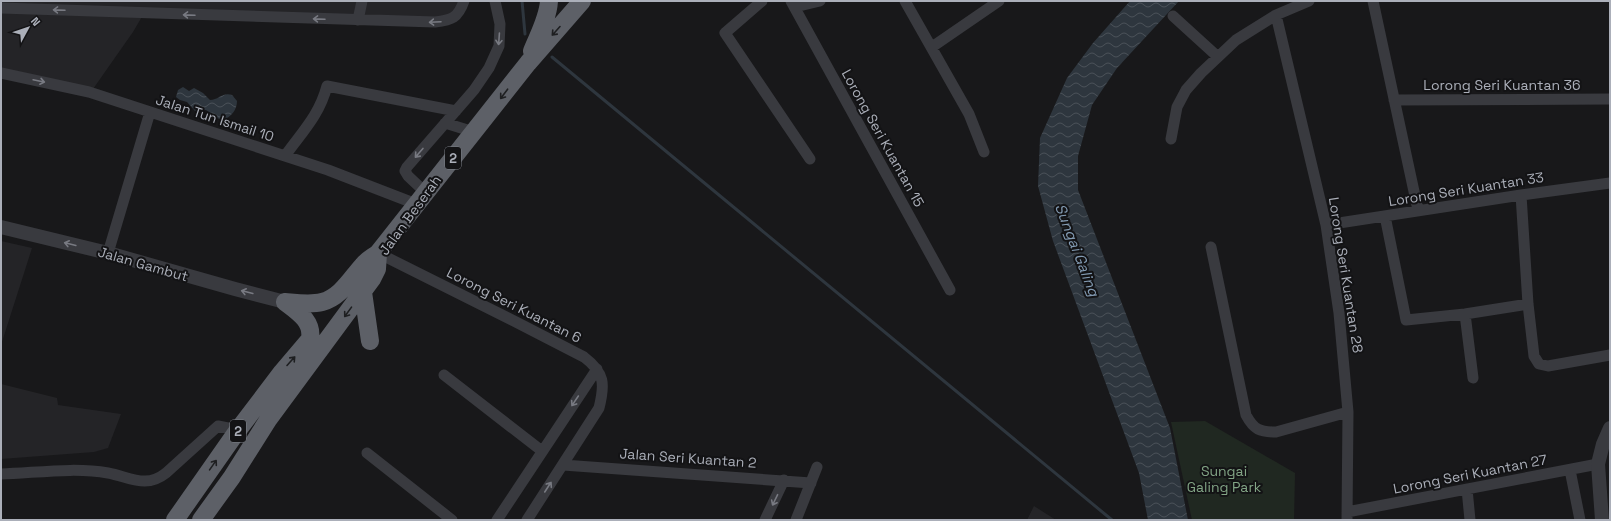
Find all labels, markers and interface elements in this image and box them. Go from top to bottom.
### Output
one-way arrow [53,7,66,14]
north arrow [8,8,48,48]
one-way arrow [183,11,196,18]
text: N [28,14,43,29]
one-way arrow [313,15,326,23]
one-way arrow [429,18,442,25]
one-way arrow [552,25,561,36]
one-way arrow [496,32,503,45]
street label: Lorong Seri Kuantan 15 [838,66,928,210]
street label: Lorong Seri Kuantan 36 [1423,76,1581,94]
one-way arrow [32,78,45,86]
one-way arrow [500,88,508,99]
street label: Jalan Tun Ismail 10 [154,90,276,146]
one-way arrow [415,147,424,158]
road number: 2 [445,147,461,169]
street label: Lorong Seri Kuantan 33 [1387,168,1545,210]
street label: Jalan Beserah [375,171,445,259]
street label: Lorong Seri Kuantan 28 [1325,196,1367,354]
water label: Sungai Galing [1051,201,1104,300]
one-way arrow [64,240,77,247]
street label: Jalan Gambut [96,243,190,285]
street label: Lorong Seri Kuantan 6 [444,263,584,347]
one-way arrow [241,288,254,296]
one-way arrow [344,306,352,317]
one-way arrow [287,356,296,366]
one-way arrow [571,396,579,407]
road number: 2 [230,420,246,442]
street label: Jalan Seri Kuantan 2 [619,444,757,472]
street label: Lorong Seri Kuantan 27 [1391,450,1549,498]
one-way arrow [209,460,217,471]
park label: Sungai Galing Park [1187,462,1262,496]
one-way arrow [545,481,553,493]
one-way arrow [770,494,778,506]

